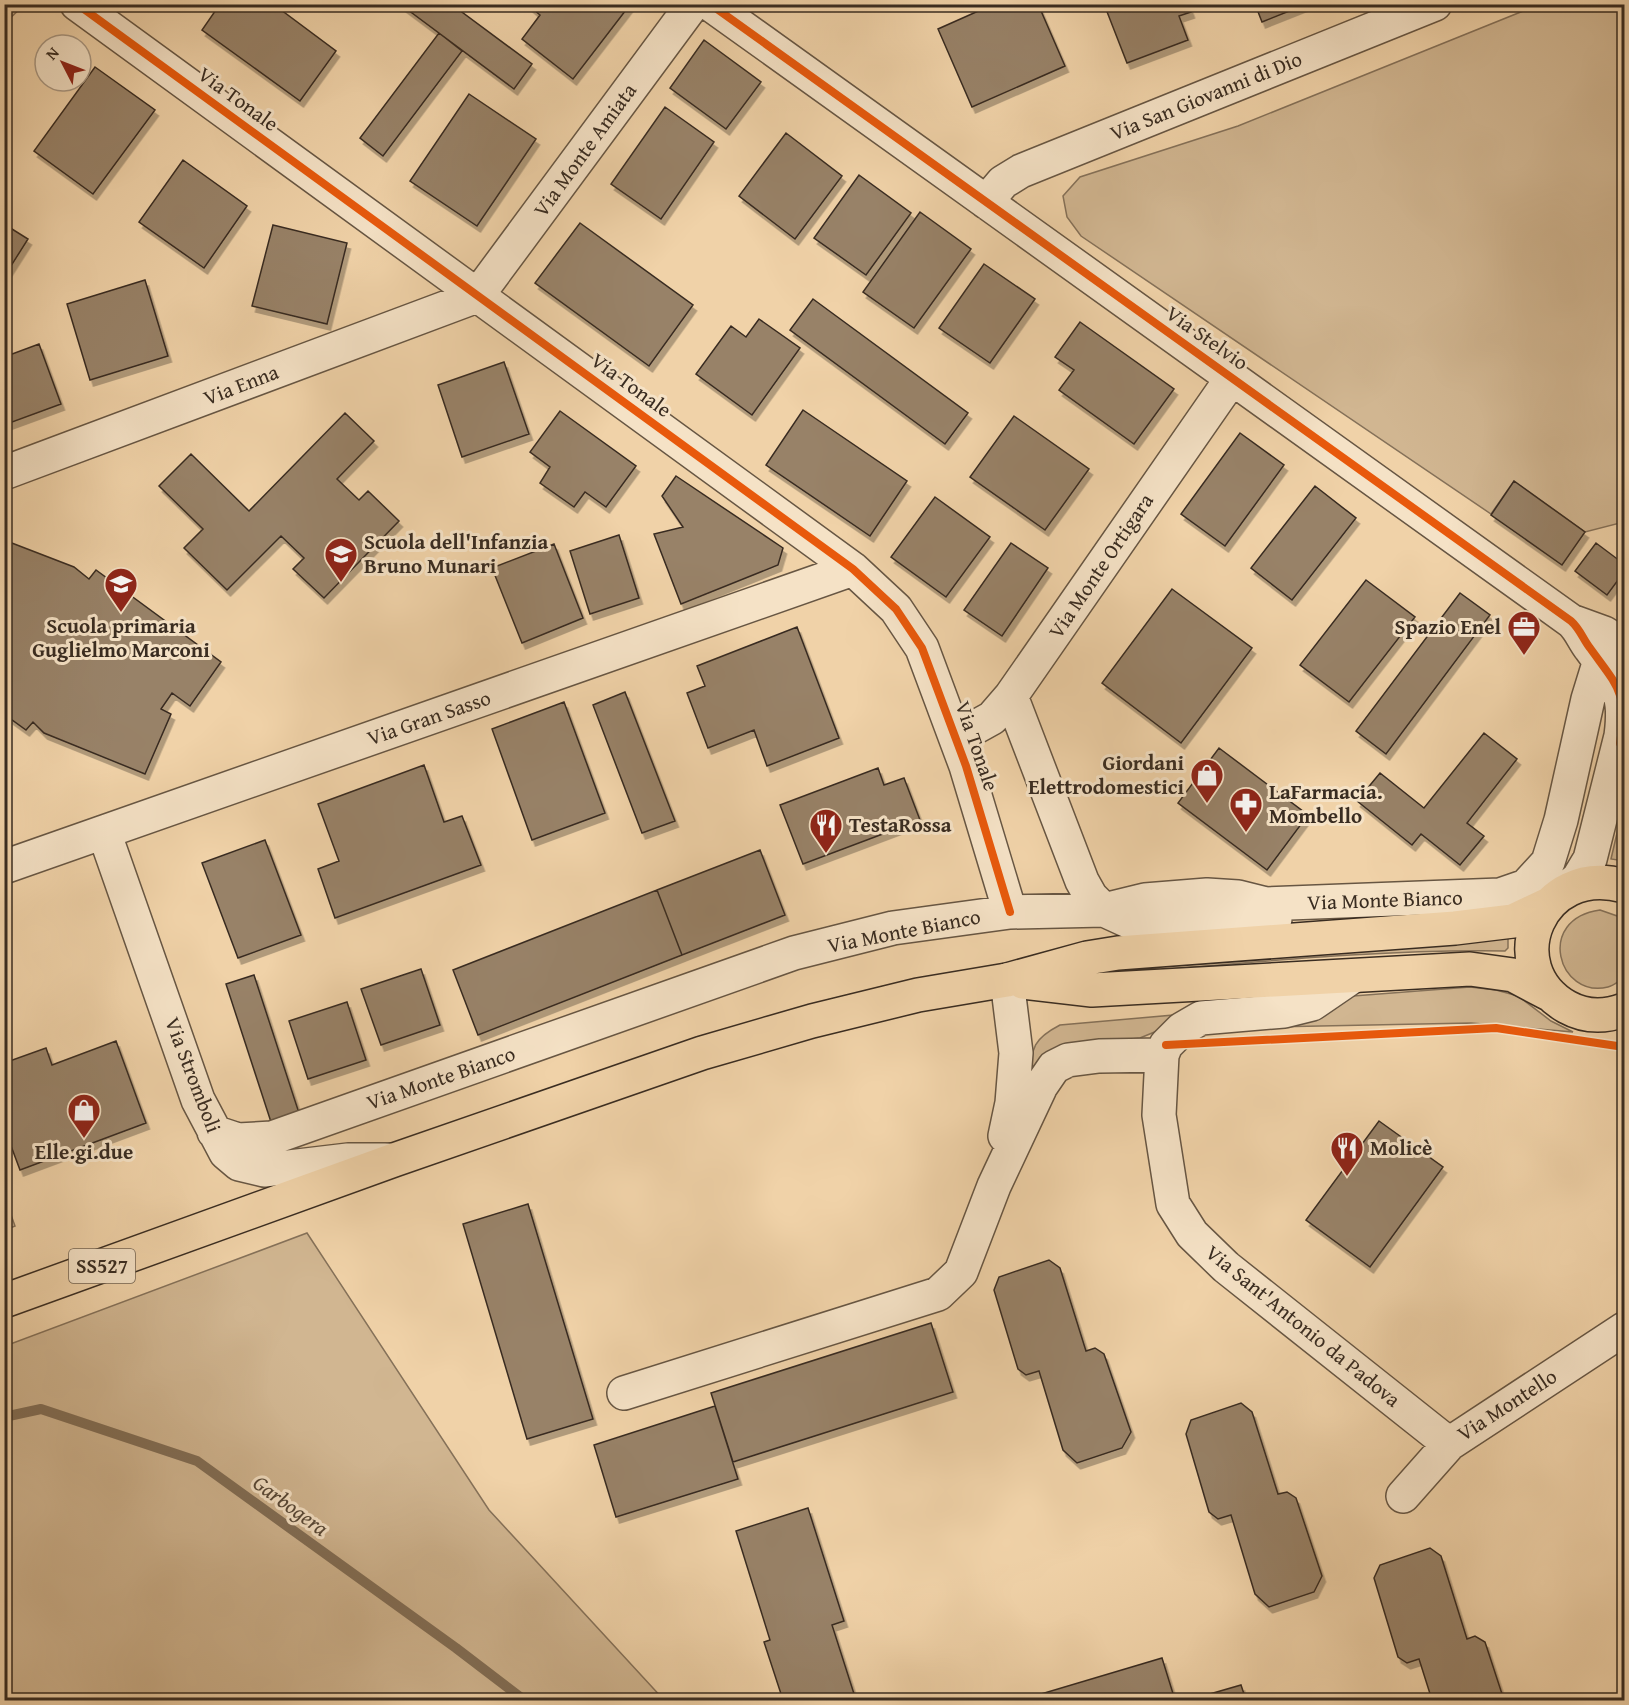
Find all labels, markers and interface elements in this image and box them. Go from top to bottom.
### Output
north arrow [33,33,93,93]
text: N [39,41,65,65]
street label: Via San Giovanni di Dio [1105,43,1306,148]
street label: Via Tonale [191,59,285,139]
street label: Via Monte Amiata [525,76,644,223]
street label: Via Stelvio [1160,298,1255,377]
street label: Via Tonale [584,345,678,425]
street label: Via Enna [199,356,283,413]
street label: Via Monte Ortigara [1040,487,1161,645]
place label: Scuola dell'Infanzia Bruno Munari [364,526,549,581]
school or university icon: Scuola dell'Infanzia Bruno Munari [323,536,359,583]
school or university icon: Scuola primaria Guglielmo Marconi [103,566,139,613]
office icon: Spazio Enel [1506,609,1542,656]
place label: Scuola primaria Guglielmo Marconi [32,610,210,665]
place label: Spazio Enel [1394,611,1501,642]
street label: Via Gran Sasso [363,682,495,753]
street label: Via Tonale [948,697,1007,795]
place label: Giordani Elettrodomestici [1028,747,1184,802]
shop icon: Giordani Elettrodomestici [1189,757,1225,804]
place label: LaFarmacia. Mombello [1269,776,1383,831]
pharmacy icon: LaFarmacia. Mombello [1228,786,1264,833]
restaurant icon: TestaRossa [808,807,844,854]
place label: TestaRossa [849,809,952,840]
street label: Via Monte Bianco [1307,881,1463,918]
street label: Via Monte Bianco [825,900,983,961]
street label: Via Stromboli [157,1013,230,1137]
street label: Via Monte Bianco [362,1038,519,1117]
shop icon: Elle.gi.due [66,1092,102,1139]
restaurant icon: Molicè [1329,1130,1365,1177]
place label: Molicè [1370,1132,1432,1163]
place label: Elle.gi.due [35,1136,133,1167]
street label: Via Sant'Antonio da Padova [1199,1237,1408,1414]
road number: SS527 [69,1249,135,1283]
street label: Via Montello [1451,1361,1563,1449]
water label: Garbogera [247,1467,335,1543]

